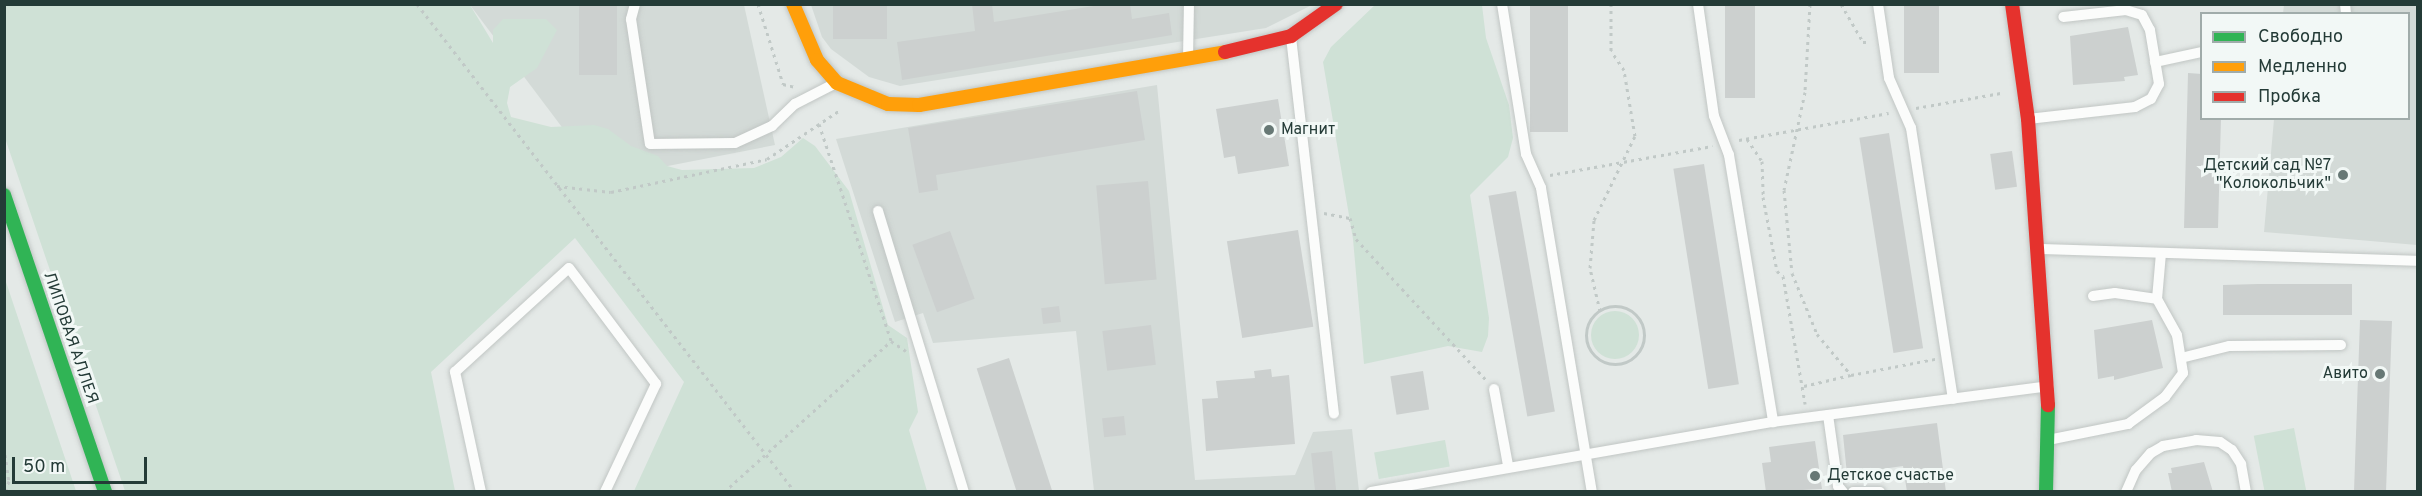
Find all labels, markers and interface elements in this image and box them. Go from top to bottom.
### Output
legend [2200,12,2410,120]
text: Свободно [2258,26,2343,49]
text: Медленно [2258,56,2347,79]
text: Пробка [2258,86,2321,109]
place label: Магнит [1281,120,1335,140]
marker: Магнит [1262,123,1276,137]
place label: Детский сад №7 "Колокольчик" [2203,156,2331,194]
marker: Детский сад №7 "Колокольчик" [2336,168,2350,182]
street label: ЛИПОВАЯ АЛЛЕЯ [38,269,102,407]
place label: Авито [2322,364,2368,384]
marker: Авито [2373,367,2387,381]
scale bar [15,445,150,483]
text: 50 m [23,456,65,479]
place label: Детское счастье [1827,466,1954,486]
marker: Детское счастье [1808,469,1822,483]

